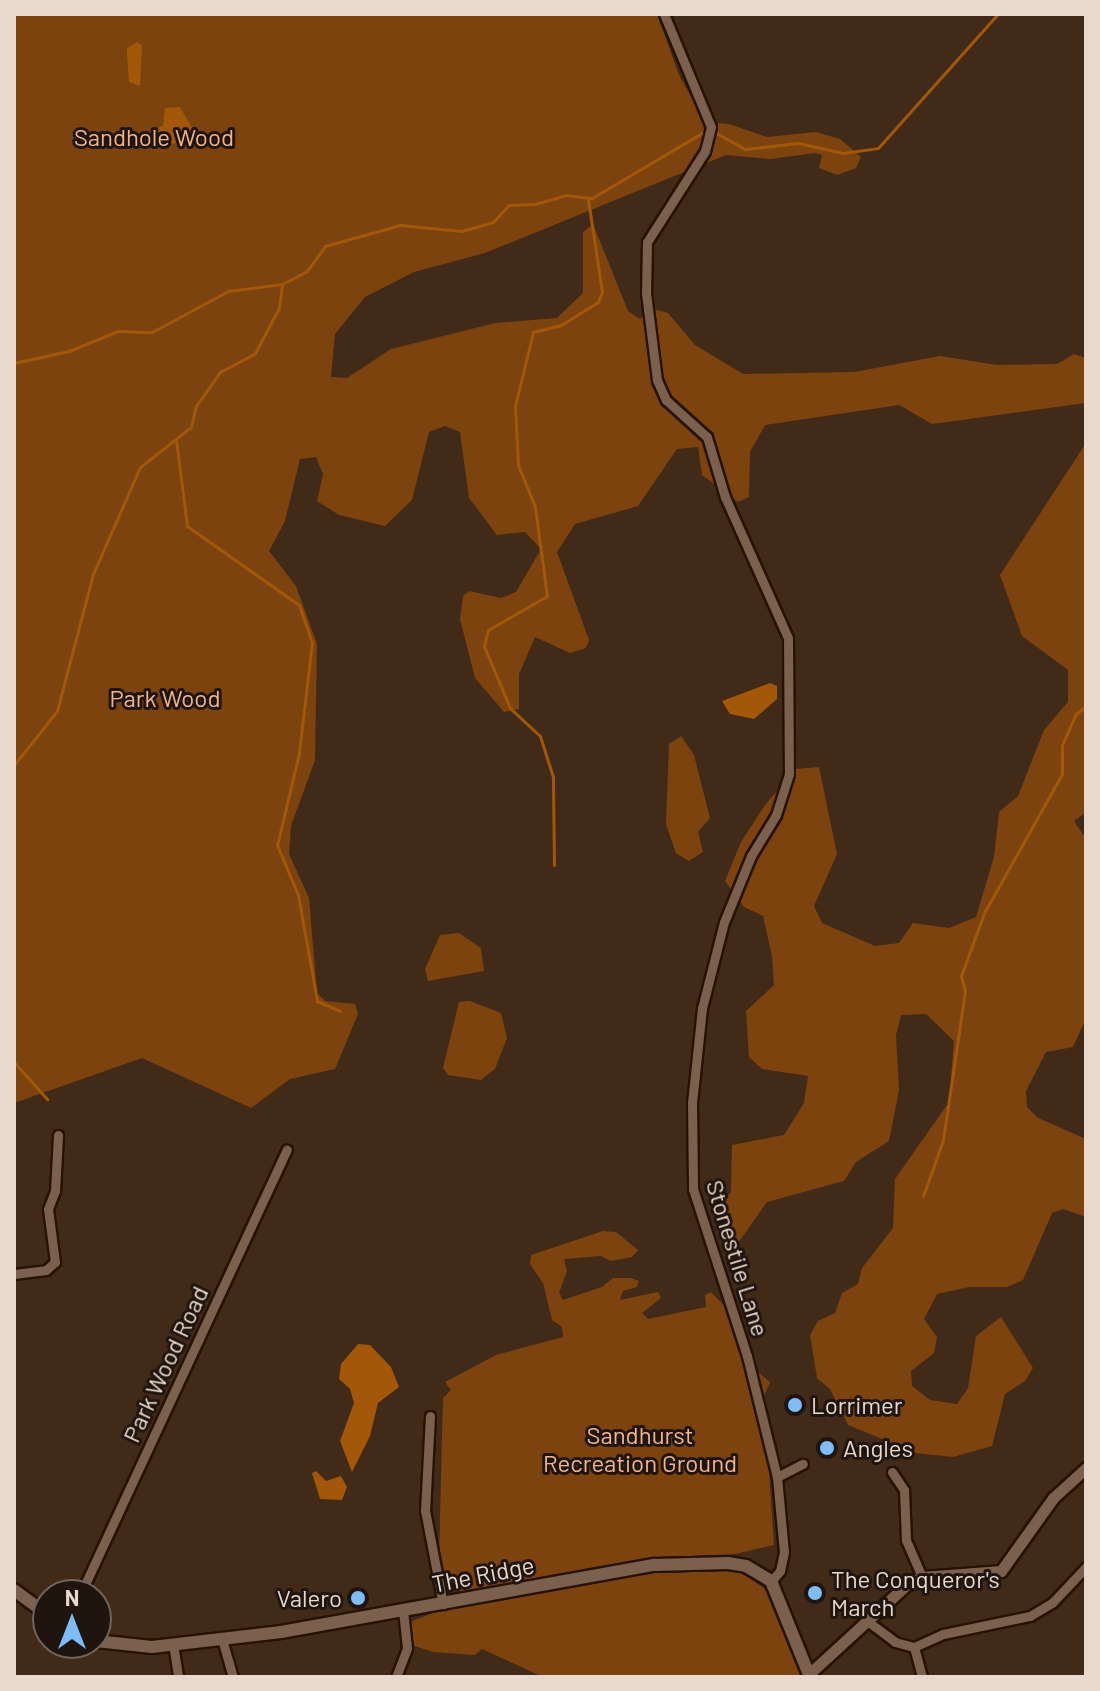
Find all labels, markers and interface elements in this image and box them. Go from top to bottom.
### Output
park label: Sandhole Wood [74,123,234,151]
park label: Park Wood [109,684,221,712]
street label: Stonestile Lane [701,1176,775,1340]
street label: Park Wood Road [116,1281,214,1447]
place label: Lorrimer [811,1391,903,1419]
marker: Lorrimer [786,1396,804,1414]
park label: Sandhurst Recreation Ground [543,1421,737,1477]
place label: Angles [843,1434,913,1462]
marker: Angles [818,1439,836,1457]
street label: The Ridge [429,1550,537,1598]
place label: The Conqueror's March [831,1565,1000,1621]
north arrow [32,1579,112,1659]
text: N [65,1584,79,1610]
place label: Valero [277,1584,342,1612]
marker: The Conqueror's March [806,1584,824,1602]
marker: Valero [349,1589,367,1607]

